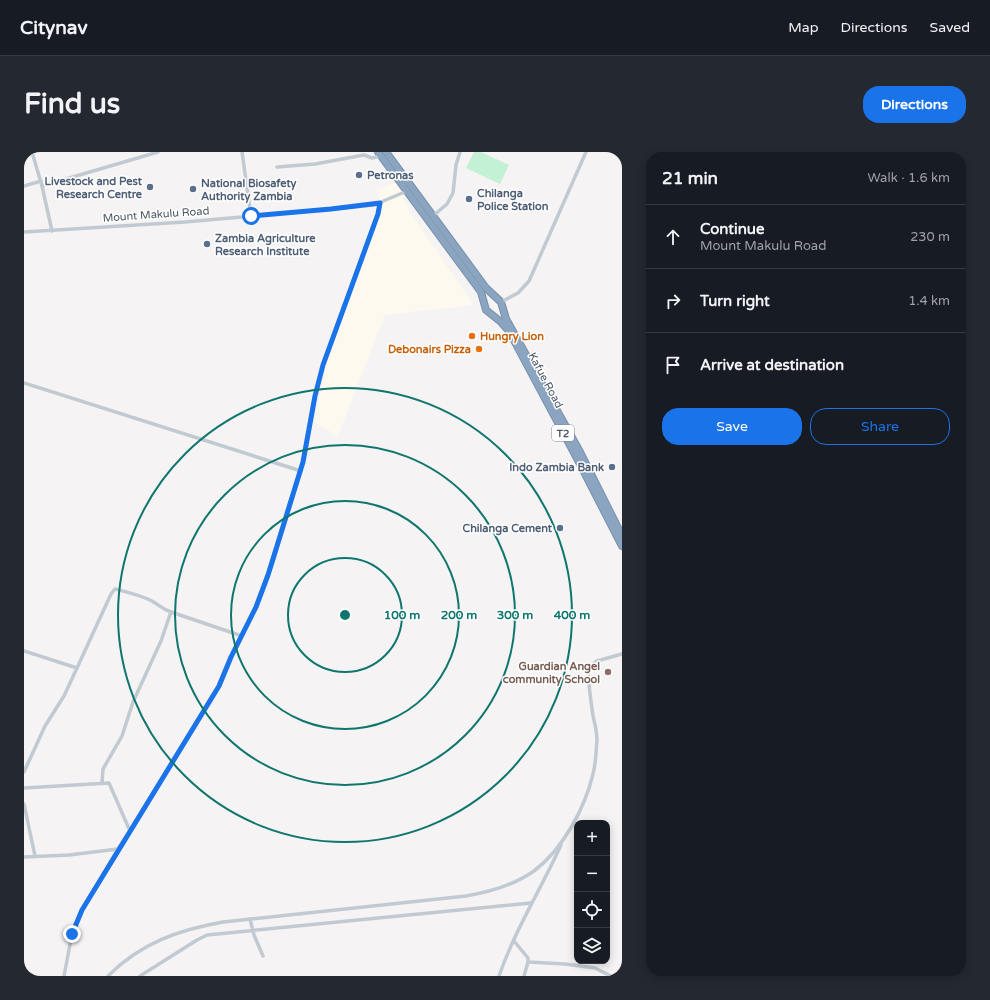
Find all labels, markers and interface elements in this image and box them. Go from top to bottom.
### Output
text: Citynav [20,17,87,39]
text: Map [788,19,819,36]
text: Directions [841,19,908,36]
text: Saved [930,19,970,36]
button: Directions [863,86,966,123]
text: Find us [24,87,120,121]
text: 21 min [662,168,718,189]
place label: Petronas [367,169,414,182]
marker: Petronas [354,170,364,180]
text: Walk · 1.6 km [868,170,950,186]
place label: Livestock and Pest Research Centre [45,175,143,201]
place label: National Biosafety Authority Zambia [201,177,297,204]
marker: Livestock and Pest Research Centre [145,182,155,192]
marker: National Biosafety Authority Zambia [188,184,198,194]
place label: Chilanga Police Station [477,187,549,213]
marker: Chilanga Police Station [464,194,474,204]
street label: Mount Makulu Road [102,204,210,225]
route start [242,207,260,225]
text: Continue [700,220,764,238]
icon: ahead [662,226,684,248]
text: 230 m [910,229,950,245]
place label: Zambia Agriculture Research Institute [215,232,316,258]
text: Mount Makulu Road [700,238,826,254]
marker: Zambia Agriculture Research Institute [202,239,212,249]
icon: right [662,290,684,312]
text: Turn right [700,292,770,310]
text: 1.4 km [908,293,950,309]
place label: Hungry Lion [480,330,544,344]
marker: Hungry Lion [467,331,477,341]
place label: Debonairs Pizza [388,343,471,356]
marker: Debonairs Pizza [474,344,484,354]
street label: Kafue Road [525,350,566,410]
icon: arrive [662,354,684,376]
text: Arrive at destination [700,356,844,374]
button: Save [662,408,802,445]
button: Share [810,408,950,445]
road number: T2 [552,425,574,441]
place label: Indo Zambia Bank [509,461,604,474]
marker: Indo Zambia Bank [607,462,617,472]
place label: Chilanga Cement [463,522,553,536]
marker: Chilanga Cement [555,523,565,533]
centre of rings [338,608,352,622]
text: 100 m [384,608,420,622]
text: 200 m [441,608,477,622]
text: 300 m [497,608,533,622]
text: 400 m [554,608,590,622]
place label: Guardian Angel community School [503,660,600,687]
marker: Guardian Angel community School [603,667,613,677]
map controls [574,820,610,964]
button: + [574,820,610,856]
button: − [574,856,610,892]
button: locate [574,892,610,928]
route end [63,925,81,943]
button: layers [574,928,610,964]

